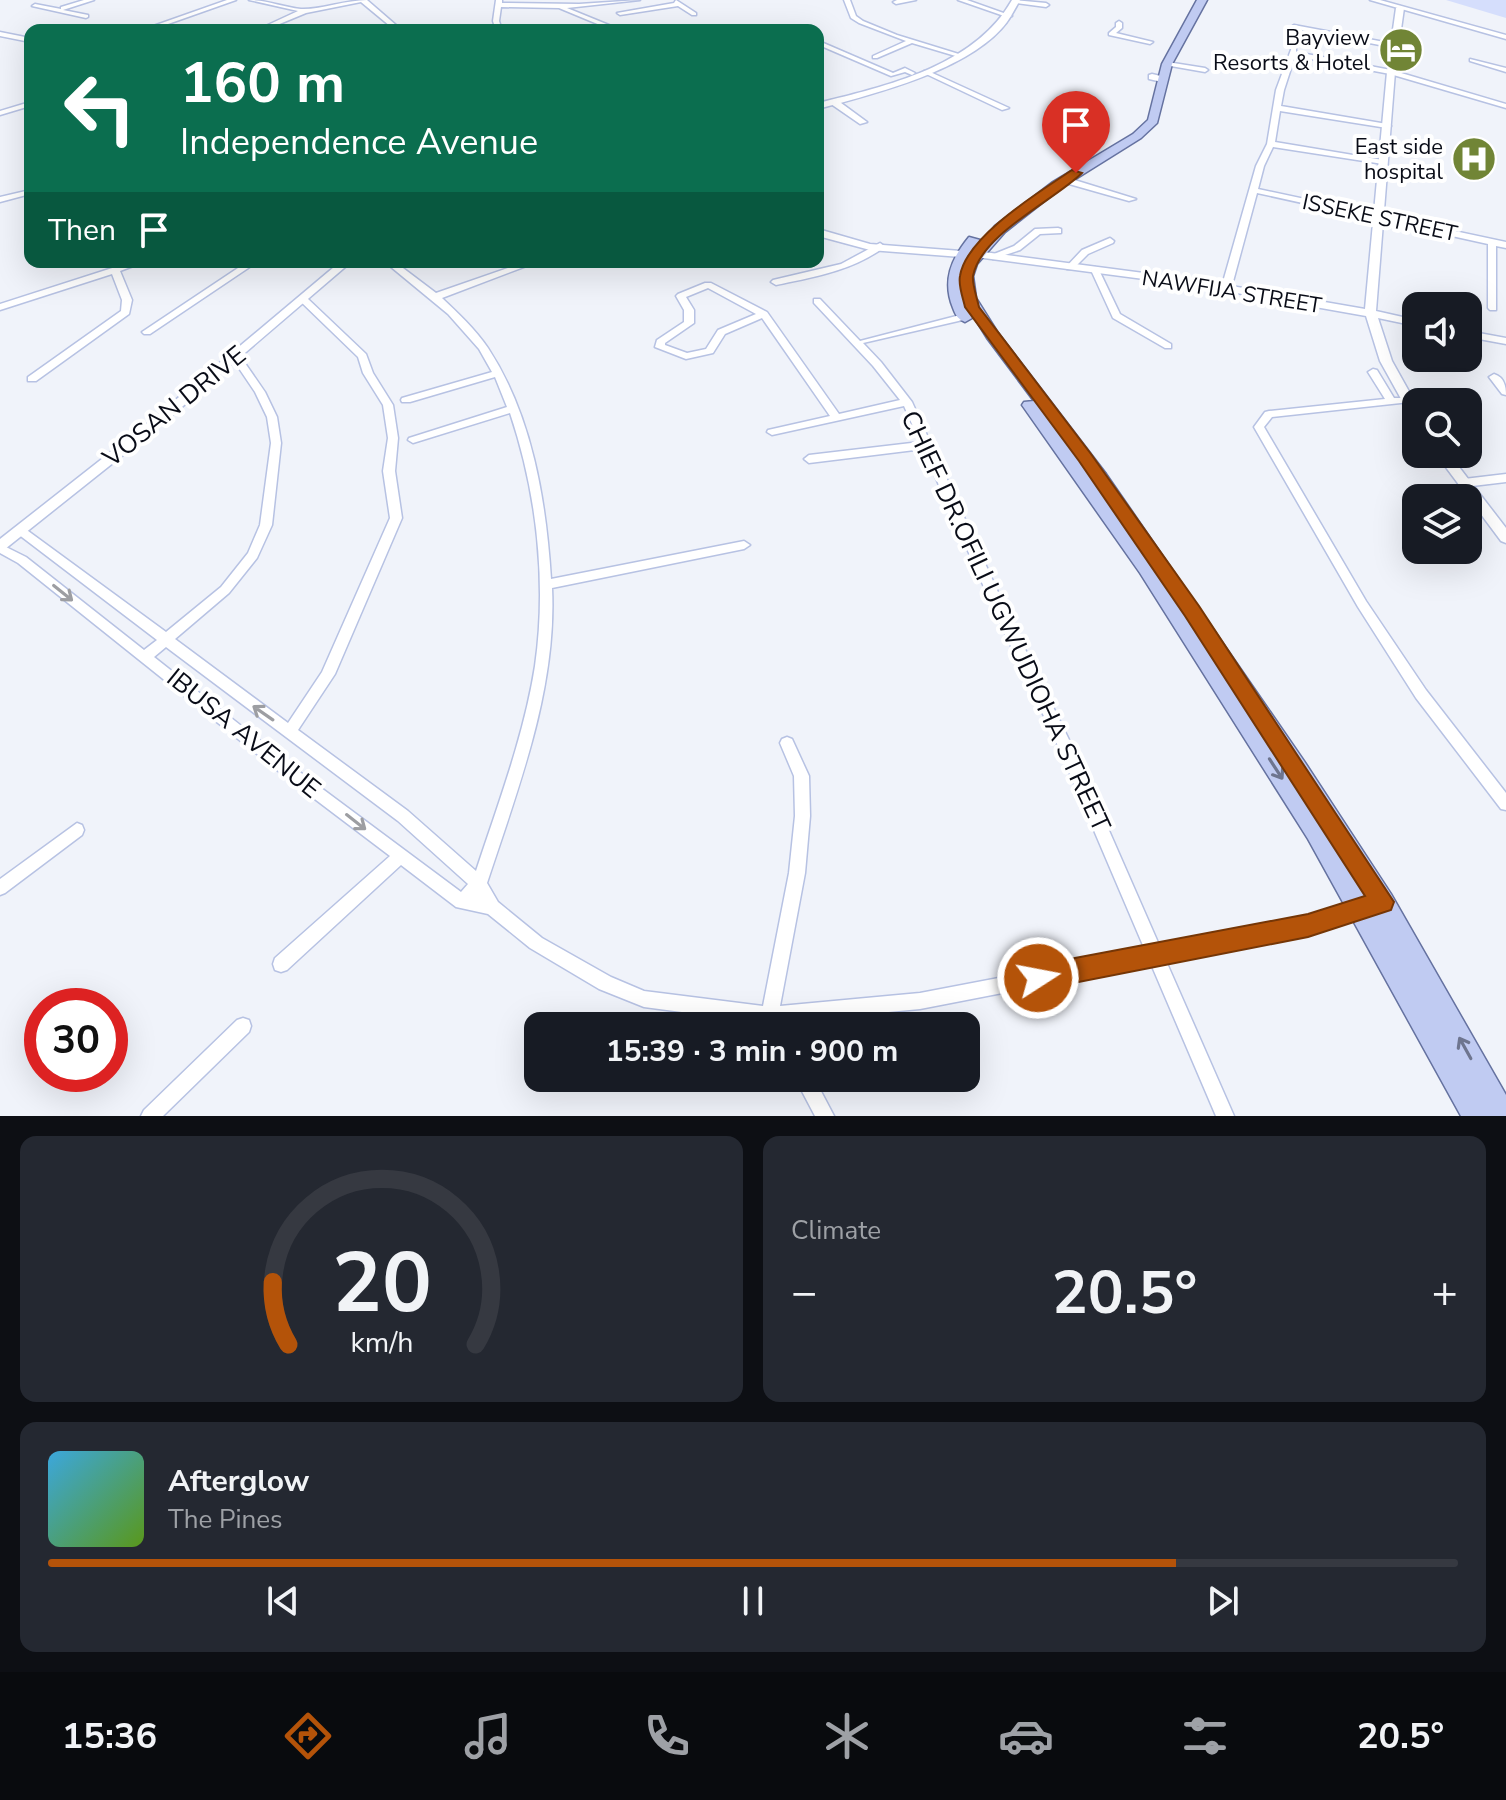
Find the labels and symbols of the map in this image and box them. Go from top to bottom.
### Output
place label: Bayview Resorts & Hotel [1213,23,1370,78]
hotel icon: Bayview Resorts & Hotel [1377,26,1425,74]
pin [1042,91,1110,173]
place label: East side hospital [1355,132,1443,187]
hospital icon: East side hospital [1450,135,1498,183]
street label: ISSEKE STREET [1300,187,1461,249]
street label: NAWFIJA STREET [1140,263,1325,321]
street label: VOSAN DRIVE [95,338,253,476]
street label: CHIEF DR.OFILI UGWUDIOHA STREET [892,405,1119,838]
one-way arrow [52,584,73,602]
street label: IBUSA AVENUE [159,660,328,806]
one-way arrow [253,705,275,721]
one-way arrow [1267,758,1284,780]
one-way arrow [345,814,366,831]
position arrow [996,936,1080,1020]
speed limit sign: 30 [24,988,128,1092]
one-way arrow [1457,1037,1473,1060]

